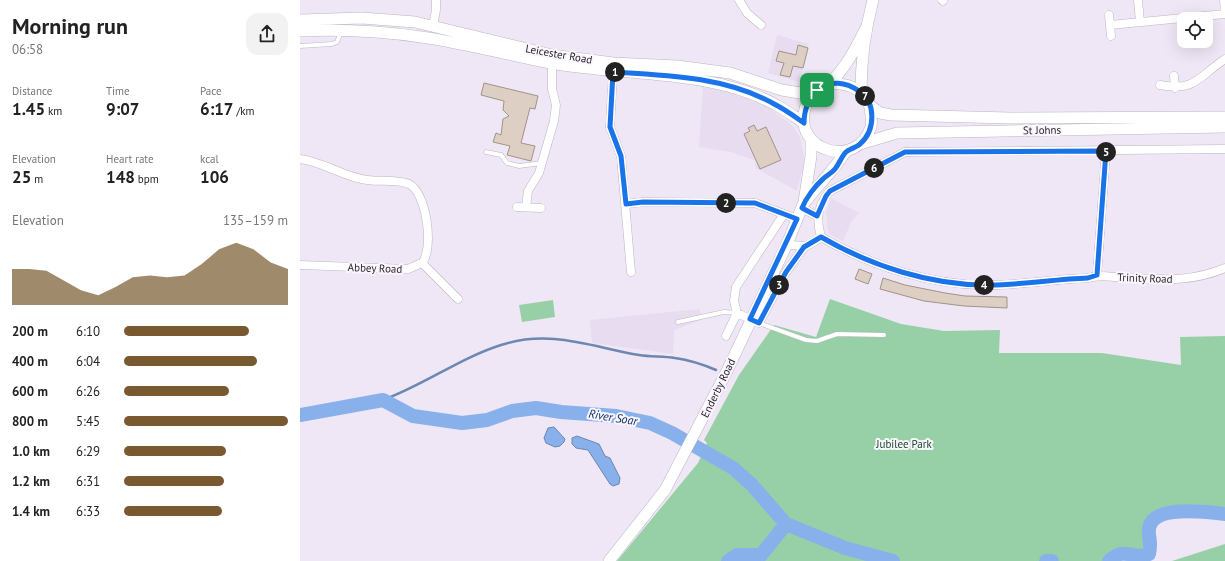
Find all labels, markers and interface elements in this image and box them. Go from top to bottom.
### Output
text: Morning run [12,12,128,40]
map controls [1177,12,1213,48]
button: locate [1177,12,1213,48]
button: share [246,13,288,55]
text: 06:58 [12,41,43,58]
street label: Leicester Road [524,41,594,67]
pin: 1 [605,62,625,82]
text: 1 [612,65,618,79]
pin [800,73,834,107]
icon: arrive [806,79,828,101]
text: Distance [12,84,52,98]
text: Time [106,84,130,98]
text: Pace [200,84,222,98]
pin: 7 [855,86,875,106]
text: 7 [862,89,868,103]
text: 1.45 [12,98,45,120]
text: 9:07 [106,98,140,120]
text: 6:17 [200,98,234,120]
text: km [45,104,62,118]
text: /km [234,104,255,118]
street label: St Johns [1023,123,1062,137]
pin: 5 [1096,142,1116,162]
text: 5 [1103,145,1109,159]
text: Elevation [12,152,56,166]
text: Heart rate [106,152,154,166]
text: kcal [200,152,219,166]
pin: 6 [864,158,884,178]
text: 6 [871,161,877,175]
text: 25 [12,166,31,188]
text: 148 [106,166,135,188]
text: 106 [200,166,229,188]
text: m [31,172,43,186]
text: bpm [135,172,159,186]
pin: 2 [716,193,736,213]
text: 2 [723,196,729,210]
text: Elevation [12,212,64,229]
text: 135–159 m [223,212,288,229]
street label: Abbey Road [347,260,403,276]
street label: Trinity Road [1117,270,1173,286]
pin: 3 [769,275,789,295]
pin: 4 [974,275,994,295]
text: 3 [776,278,782,292]
text: 4 [981,278,987,292]
text: 200 m [12,323,48,340]
text: 6:10 [76,323,100,340]
text: 400 m [12,353,48,370]
text: 6:04 [76,353,100,370]
street label: Enderby Road [698,356,738,420]
text: 600 m [12,383,48,400]
text: 6:26 [76,383,100,400]
water label: River Soar [587,406,640,428]
text: 800 m [12,413,48,430]
text: 5:45 [76,413,100,430]
park label: Jubilee Park [875,437,932,451]
text: 1.0 km [12,443,50,460]
text: 6:29 [76,443,100,460]
text: 1.2 km [12,473,50,490]
text: 6:31 [76,473,100,490]
text: 1.4 km [12,503,50,520]
text: 6:33 [76,503,100,520]

